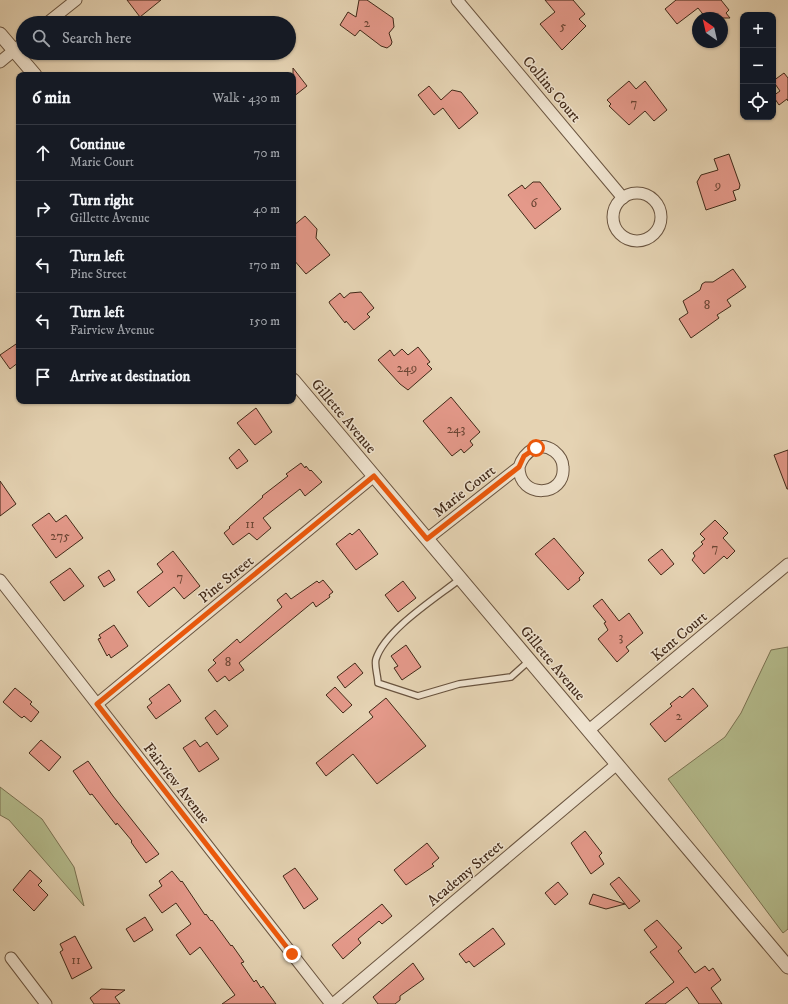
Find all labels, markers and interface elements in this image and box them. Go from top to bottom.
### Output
north arrow [692,12,728,48]
map controls [740,12,776,120]
button: + [740,12,776,48]
house number: 2 [364,15,371,31]
search box [16,16,296,60]
house number: 5 [560,18,567,34]
icon: search [30,27,52,49]
text: Search here [62,29,131,48]
button: − [740,48,776,84]
street label: Collins Court [518,52,585,127]
button: locate [740,84,776,120]
text: 6 min [32,87,71,109]
text: Walk · 430 m [212,90,280,106]
house number: 7 [631,95,638,111]
text: Continue [70,135,125,154]
icon: ahead [32,142,54,164]
text: 70 m [254,145,280,161]
text: Marie Court [70,154,134,170]
house number: 9 [714,177,721,193]
text: Turn right [70,191,133,210]
house number: 6 [531,195,539,211]
icon: right [32,198,54,220]
text: 40 m [253,201,280,217]
text: Gillette Avenue [70,210,150,226]
text: Turn left [70,247,124,266]
icon: left [32,254,54,276]
text: 170 m [249,257,280,273]
text: Pine Street [70,266,127,282]
house number: 8 [704,297,710,313]
text: Turn left [70,303,124,322]
icon: left [32,310,54,332]
text: 150 m [249,313,280,329]
text: Fairview Avenue [70,322,155,338]
house number: 249 [397,360,417,376]
icon: arrive [32,366,54,388]
text: Arrive at destination [70,367,190,386]
street label: Gillette Avenue [307,375,380,458]
house number: 243 [447,421,466,437]
route start [527,439,545,457]
street label: Marie Court [429,461,499,522]
house number: 11 [245,516,255,532]
house number: 275 [50,528,70,544]
house number: 7 [712,540,719,556]
street label: Pine Street [195,551,258,607]
house number: 7 [177,569,184,585]
street label: Kent Court [647,607,711,665]
street label: Gillette Avenue [516,622,589,705]
house number: 3 [619,629,624,645]
house number: 8 [225,654,231,670]
house number: 2 [676,708,683,724]
street label: Fairview Avenue [139,739,214,828]
street label: Academy Street [424,836,507,911]
route end [283,945,301,963]
house number: 11 [71,952,81,968]

